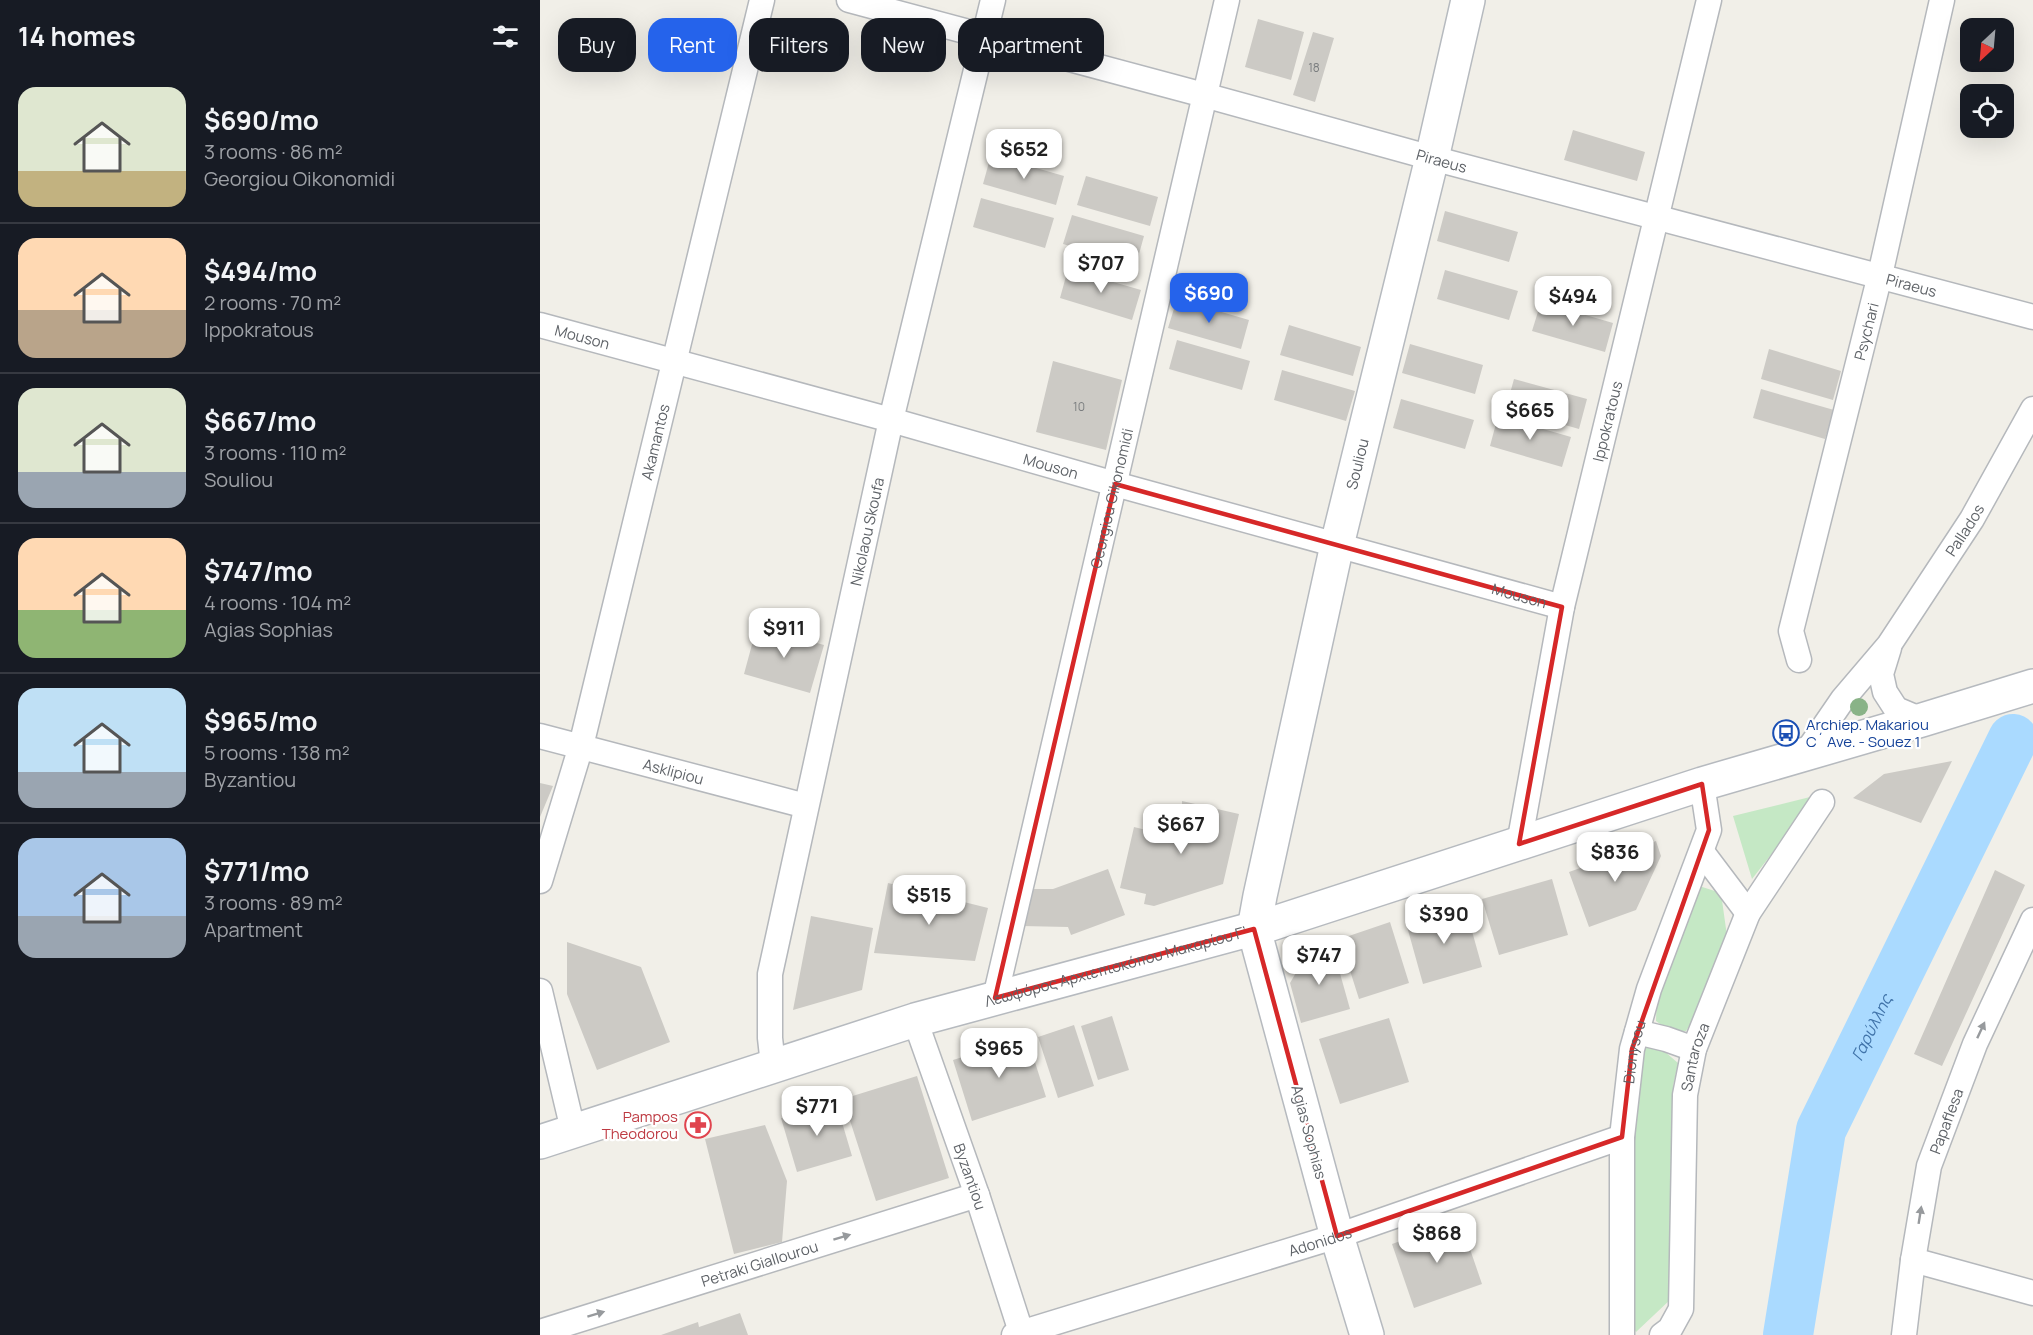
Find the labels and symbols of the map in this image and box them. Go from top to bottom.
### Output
north arrow [1960,18,2014,72]
house number: 18 [1308,59,1320,76]
pin: $652 [988,129,1060,180]
street label: Piraeus [1414,144,1469,177]
pin: $707 [1065,243,1137,294]
street label: Piraeus [1884,268,1939,302]
pin: $690 [1173,273,1245,324]
pin: $494 [1537,276,1609,327]
street label: Psychari [1849,300,1883,362]
street label: Mouson [553,319,612,354]
street label: Ippokratous [1587,379,1627,464]
pin: $665 [1494,390,1566,441]
house number: 10 [1073,398,1085,415]
street label: Akamantos [635,402,674,482]
street label: Georgiou Oikonomidi [1085,426,1138,571]
street label: Souliou [1341,436,1373,491]
street label: Mouson [1021,448,1081,484]
street label: Nikolaou Skoufa [845,475,889,588]
street label: Pallados [1940,500,1989,560]
street label: Mouson [1490,578,1549,613]
pin: $911 [748,608,820,659]
place label: Archiep. Makariou C´ Ave. - Souez 1 [1806,714,1929,752]
bus stop icon: Archiep. Makariou C´ Ave. - Souez 1 [1771,718,1801,748]
street label: Asklipiou [641,753,706,789]
pin: $667 [1145,804,1217,855]
pin: $836 [1579,832,1651,883]
pin: $515 [893,875,965,926]
pin: $390 [1408,894,1480,945]
street label: Λεωφόρος Αρχιεπισκόπου Μακαρίου Γ’ [982,921,1249,1011]
pin: $747 [1283,935,1355,986]
water label: Γαρύλλης [1846,990,1897,1064]
street label: Dionysou [1618,1017,1650,1085]
street label: Santaroza [1675,1020,1714,1093]
one-way arrow [1977,1022,1986,1039]
pin: $965 [963,1028,1035,1079]
street label: Agias Sophias [1286,1083,1332,1182]
street label: Papaflesa [1924,1085,1968,1157]
pin: $771 [781,1086,853,1137]
place label: Pampos Theodorou [602,1106,678,1144]
pharmacy icon: Pampos Theodorou [683,1110,713,1140]
street label: Byzantiou [949,1140,992,1212]
one-way arrow [1916,1205,1925,1224]
pin: $868 [1401,1213,1473,1264]
street label: Adonidos [1286,1221,1355,1261]
one-way arrow [833,1232,851,1241]
street label: Petraki Giallourou [698,1235,821,1291]
one-way arrow [587,1309,605,1319]

